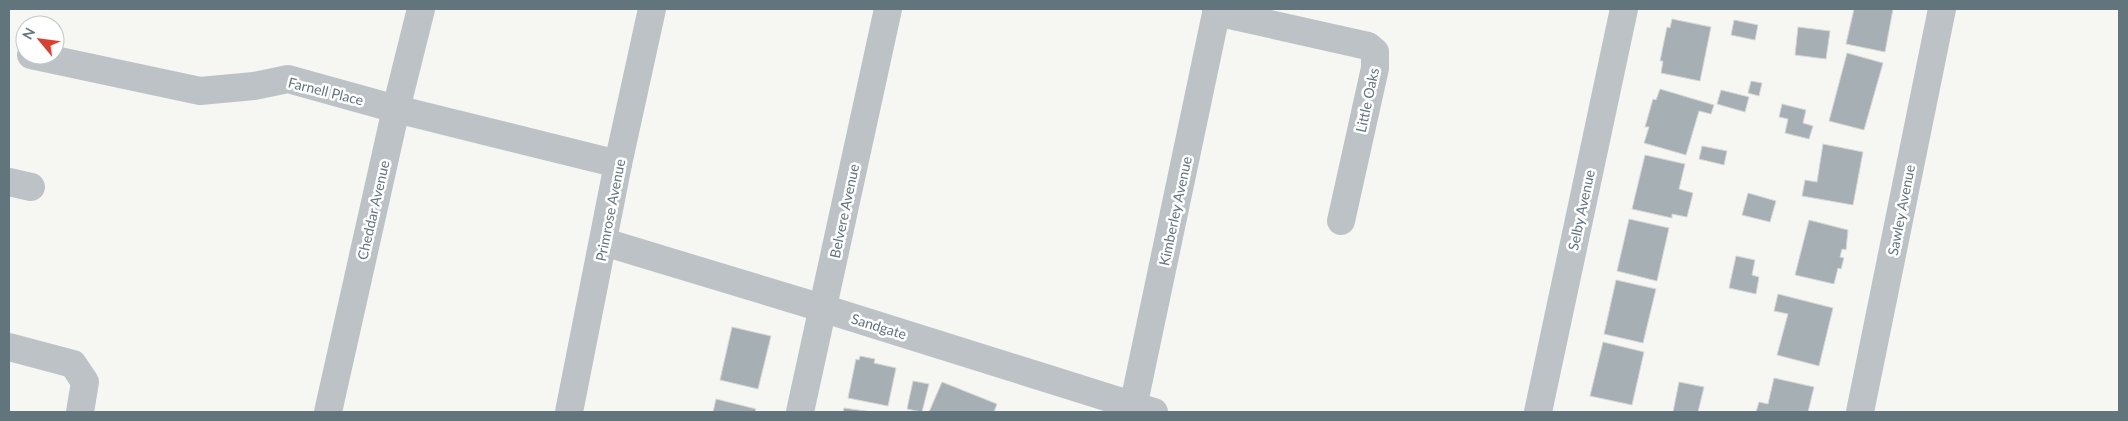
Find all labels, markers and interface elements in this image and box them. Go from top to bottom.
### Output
north arrow [15,15,65,65]
text: N [18,25,38,42]
street label: Little Oaks [1352,66,1382,134]
street label: Farnell Place [287,73,365,109]
street label: Kimberley Avenue [1155,155,1195,267]
street label: Primrose Avenue [592,157,628,263]
street label: Cheddar Avenue [353,159,393,261]
street label: Belvere Avenue [826,162,862,260]
street label: Sawley Avenue [1884,163,1918,257]
street label: Selby Avenue [1564,168,1598,252]
street label: Sandgate [849,310,909,342]

